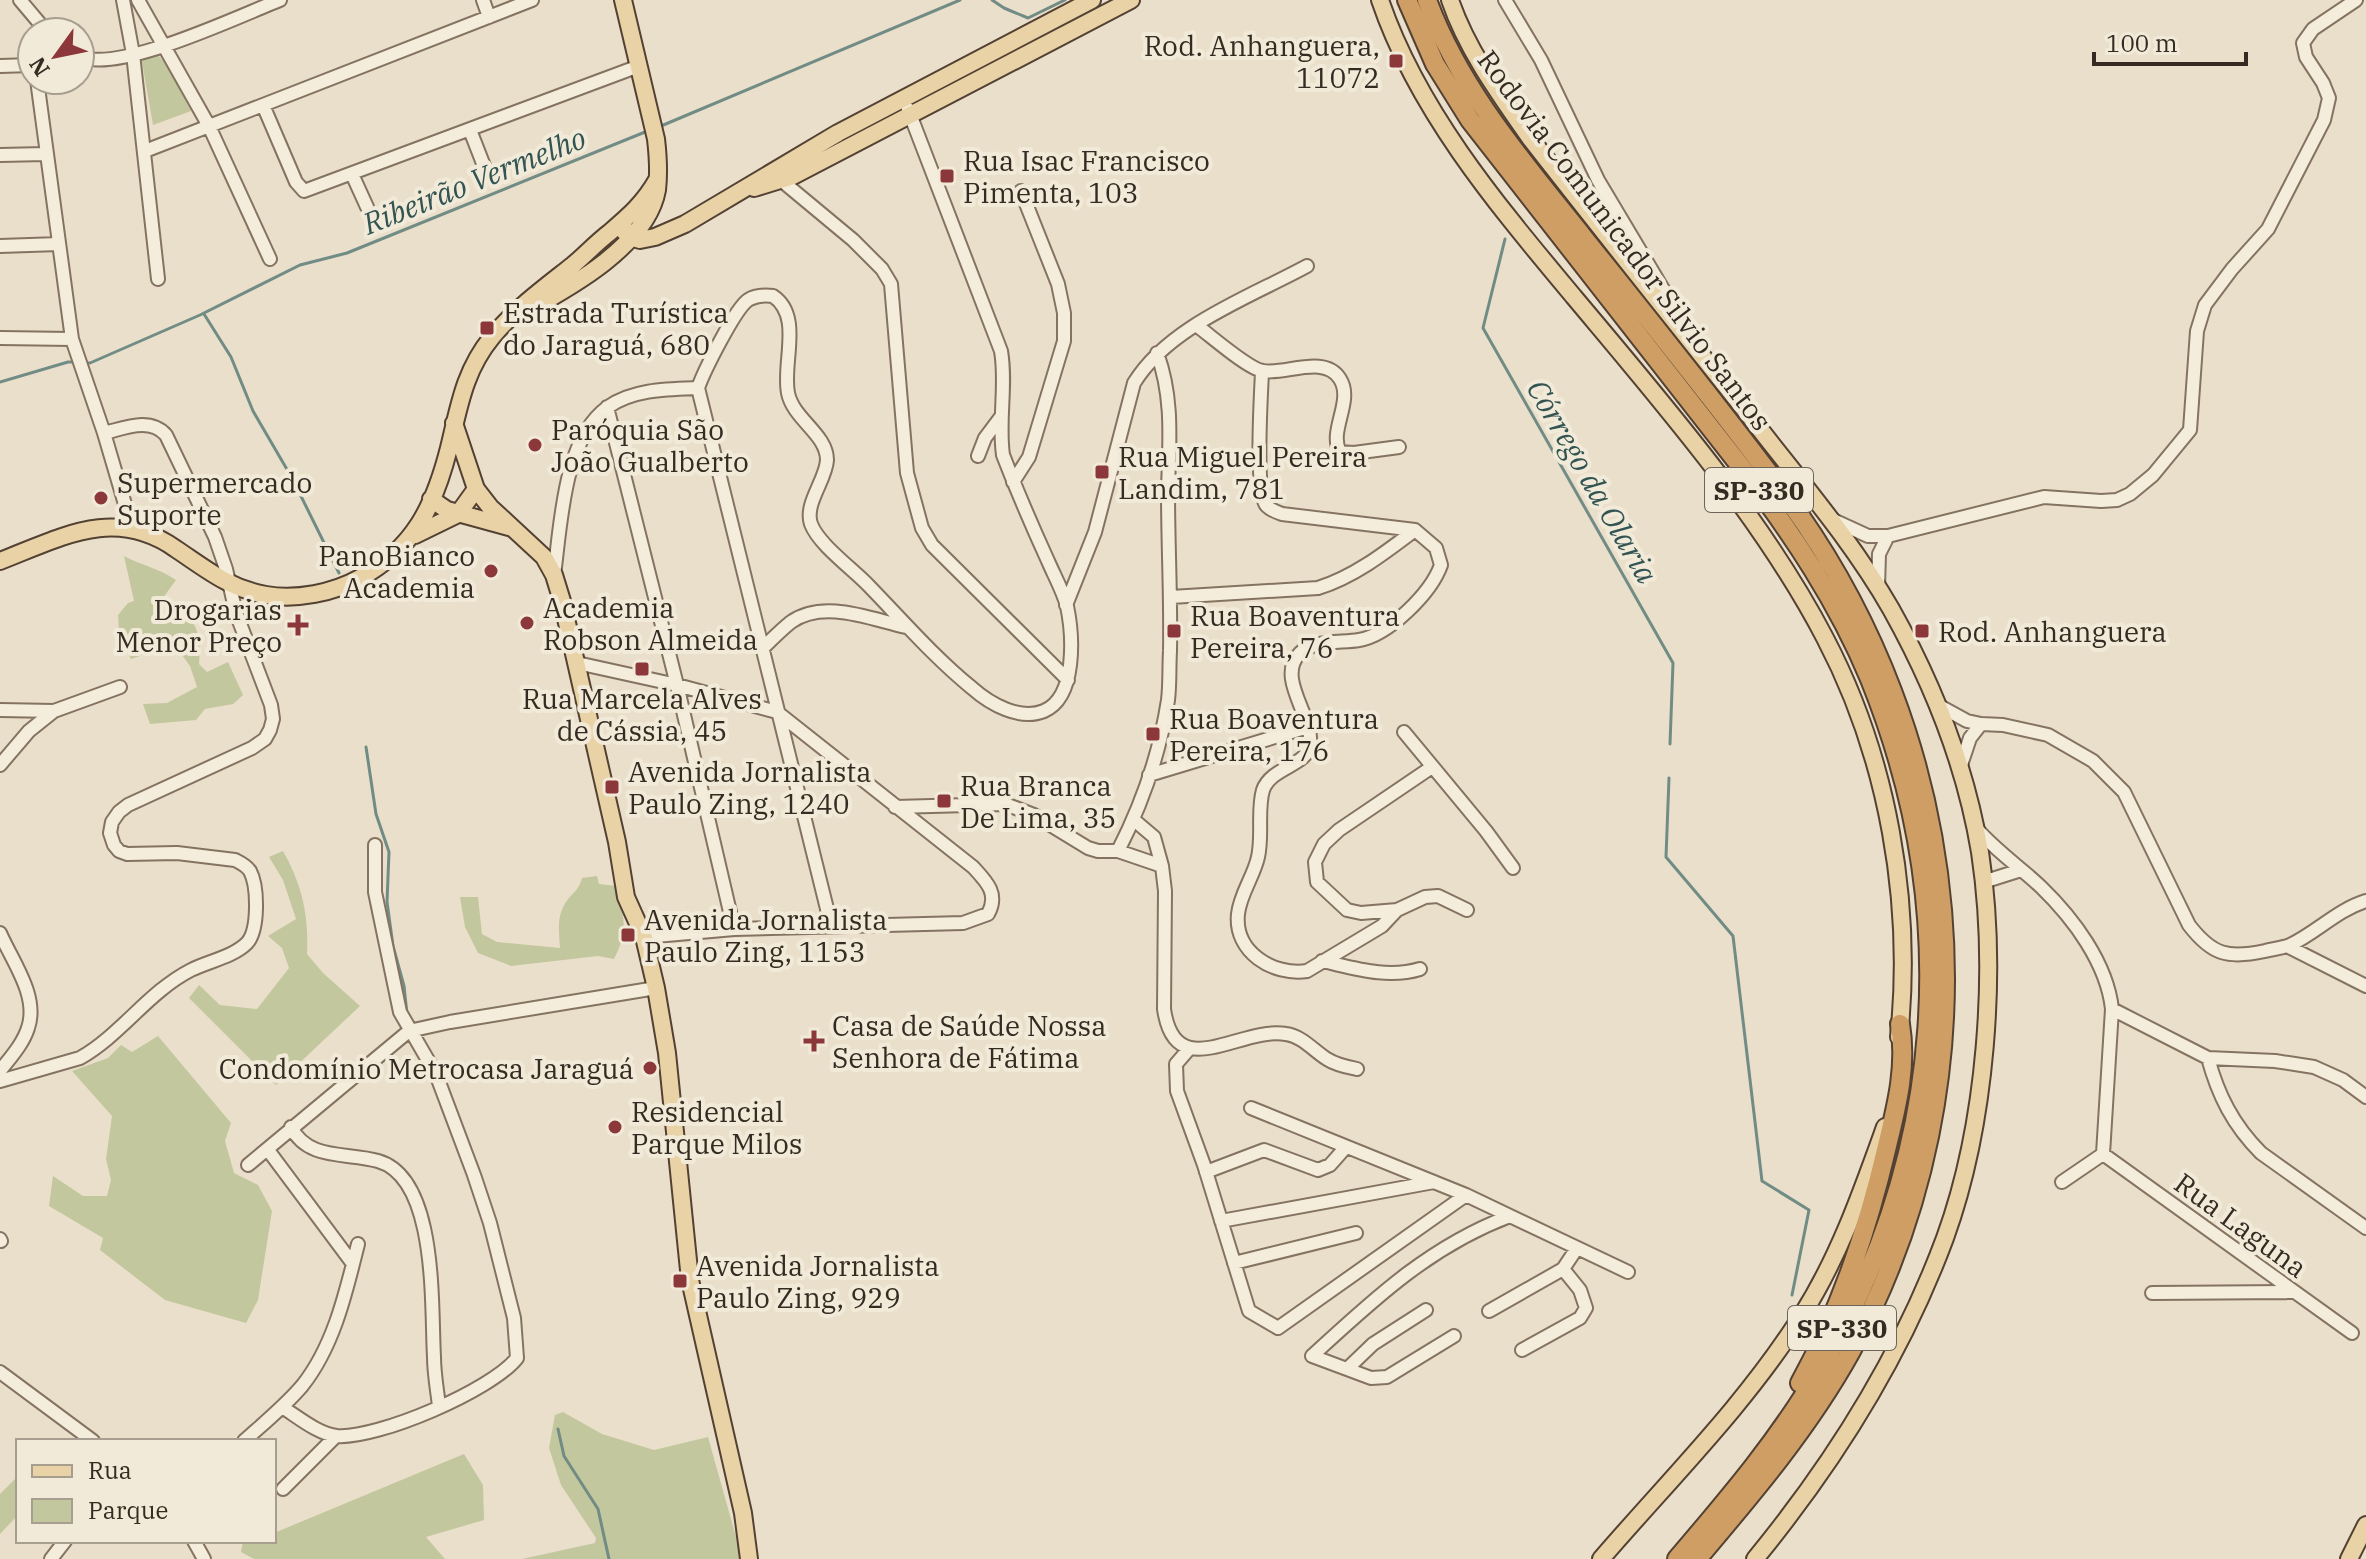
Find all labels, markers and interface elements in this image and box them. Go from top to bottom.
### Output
north arrow [16,16,96,96]
scale bar [2094,16,2246,66]
place label: Rod. Anhanguera, 11072 [1144,27,1380,96]
text: 100 m [2106,27,2178,59]
street label: Rodovia Comunicador Silvio Santos [1470,42,1780,438]
text: N [22,52,56,82]
marker: Rod. Anhanguera, 11072 [1387,52,1405,70]
water label: Ribeirão Vermelho [356,117,591,243]
place label: Rua Isac Francisco Pimenta, 103 [963,142,1210,211]
marker: Rua Isac Francisco Pimenta, 103 [938,167,956,185]
place label: Estrada Turística do Jaraguá, 680 [503,294,729,363]
marker: Estrada Turística do Jaraguá, 680 [478,319,496,337]
water label: Córrego da Olaria [1519,372,1667,591]
place label: Paróquia São João Gualberto [551,411,749,480]
marker: Paróquia São João Gualberto [526,436,544,454]
place label: Rua Miguel Pereira Landim, 781 [1118,438,1367,507]
marker: Rua Miguel Pereira Landim, 781 [1093,463,1111,481]
place label: Supermercado Suporte [117,464,312,533]
road number: SP-330 [1705,468,1813,512]
marker: Supermercado Suporte [92,489,110,507]
place label: PanoBianco Academia [318,537,475,606]
marker: PanoBianco Academia [482,562,500,580]
place label: Academia Robson Almeida [543,589,758,658]
place label: Drogarias Menor Preço [115,591,282,660]
place label: Rua Boaventura Pereira, 76 [1190,597,1400,666]
place label: Rod. Anhanguera [1938,613,2167,650]
marker: Academia Robson Almeida [518,614,536,632]
marker: Drogarias Menor Preço [289,616,307,634]
marker: Rua Boaventura Pereira, 76 [1165,622,1183,640]
marker: Rod. Anhanguera [1913,622,1931,640]
marker: Rua Marcela Alves de Cássia, 45 [633,660,651,678]
place label: Rua Marcela Alves de Cássia, 45 [522,680,762,749]
place label: Rua Boaventura Pereira, 176 [1169,700,1379,769]
marker: Rua Boaventura Pereira, 176 [1144,725,1162,743]
place label: Avenida Jornalista Paulo Zing, 1240 [628,753,871,822]
place label: Rua Branca De Lima, 35 [960,767,1116,836]
marker: Avenida Jornalista Paulo Zing, 1240 [603,778,621,796]
marker: Rua Branca De Lima, 35 [935,792,953,810]
place label: Avenida Jornalista Paulo Zing, 1153 [644,901,887,970]
marker: Avenida Jornalista Paulo Zing, 1153 [619,926,637,944]
place label: Casa de Saúde Nossa Senhora de Fátima [832,1007,1107,1076]
marker: Casa de Saúde Nossa Senhora de Fátima [803,1030,825,1052]
place label: Condomínio Metrocasa Jaraguá [219,1050,634,1087]
marker: Condomínio Metrocasa Jaraguá [641,1059,659,1077]
place label: Residencial Parque Milos [631,1093,802,1162]
marker: Residencial Parque Milos [606,1118,624,1136]
street label: Rua Laguna [2167,1164,2315,1286]
place label: Avenida Jornalista Paulo Zing, 929 [696,1247,939,1316]
marker: Avenida Jornalista Paulo Zing, 929 [671,1272,689,1290]
road number: SP-330 [1788,1306,1896,1350]
legend [16,1439,276,1543]
text: Rua [88,1454,132,1486]
text: Parque [88,1494,168,1526]

